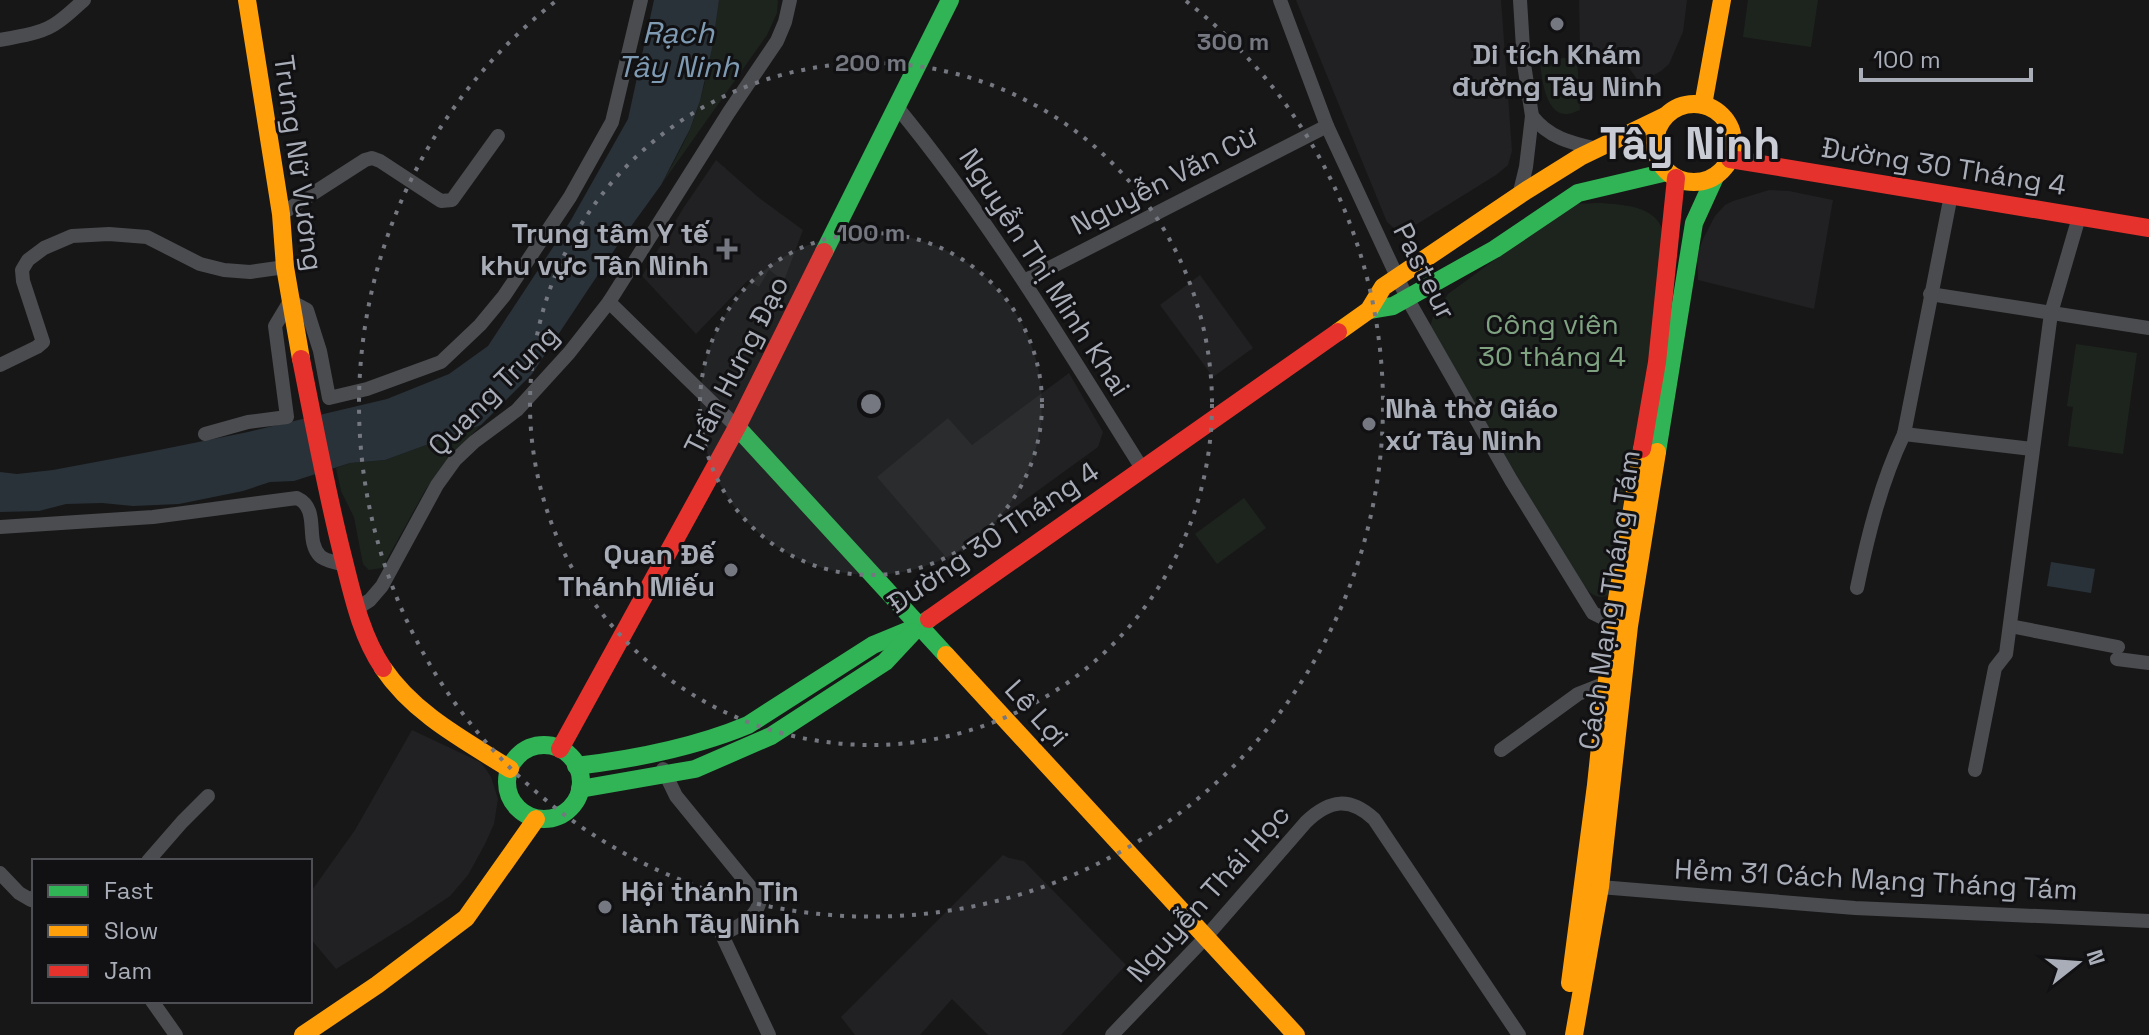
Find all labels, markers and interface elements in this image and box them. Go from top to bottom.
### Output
water label: Rạch Tây Ninh [617,13,740,86]
marker: Di tích Khám đường Tây Ninh [1548,15,1566,33]
text: 300 m [1197,26,1269,57]
scale bar [1861,32,2031,82]
place label: Di tích Khám đường Tây Ninh [1452,36,1662,104]
text: 100 m [1873,44,1941,75]
text: 200 m [835,47,907,78]
street label: Trưng Nữ Vương [266,53,332,273]
district label: Tây Ninh [1600,116,1780,172]
street label: Nguyễn Văn Cừ [1065,117,1264,243]
street label: Đường 30 Tháng 4 [1819,129,2069,203]
street label: Nguyễn Thị Minh Khai [951,141,1139,403]
place label: Trung tâm Y tế khu vực Tân Ninh [480,215,711,283]
text: 100 m [837,217,905,248]
street label: Pasteur [1385,217,1465,325]
marker: Trung tâm Y tế khu vực Tân Ninh [716,238,738,260]
street label: Trần Hưng Đạo [676,270,796,460]
park label: Công viên 30 tháng 4 [1478,306,1626,374]
street label: Quang Trung [420,317,566,463]
centre of rings [857,390,885,418]
place label: Nhà thờ Giáo xứ Tây Ninh [1385,390,1558,458]
marker: Nhà thờ Giáo xứ Tây Ninh [1360,415,1378,433]
street label: Cách Mạng Tháng Tám [1570,448,1648,752]
street label: Đường 30 Tháng 4 [880,453,1106,621]
place label: Quan Đế Thánh Miếu [558,536,717,604]
marker: Quan Đế Thánh Miếu [722,561,740,579]
street label: Lê Lợi [997,672,1077,754]
street label: Nguyễn Thái Học [1119,797,1297,989]
street label: Hẻm 31 Cách Mạng Tháng Tám [1673,850,2079,908]
legend [32,859,312,1003]
place label: Hội thánh Tin lành Tây Ninh [621,873,800,941]
text: Fast [104,875,154,906]
marker: Hội thánh Tin lành Tây Ninh [596,898,614,916]
text: Slow [104,915,158,946]
north arrow [2037,923,2117,1003]
text: N [2081,946,2112,968]
text: Jam [104,955,152,986]

